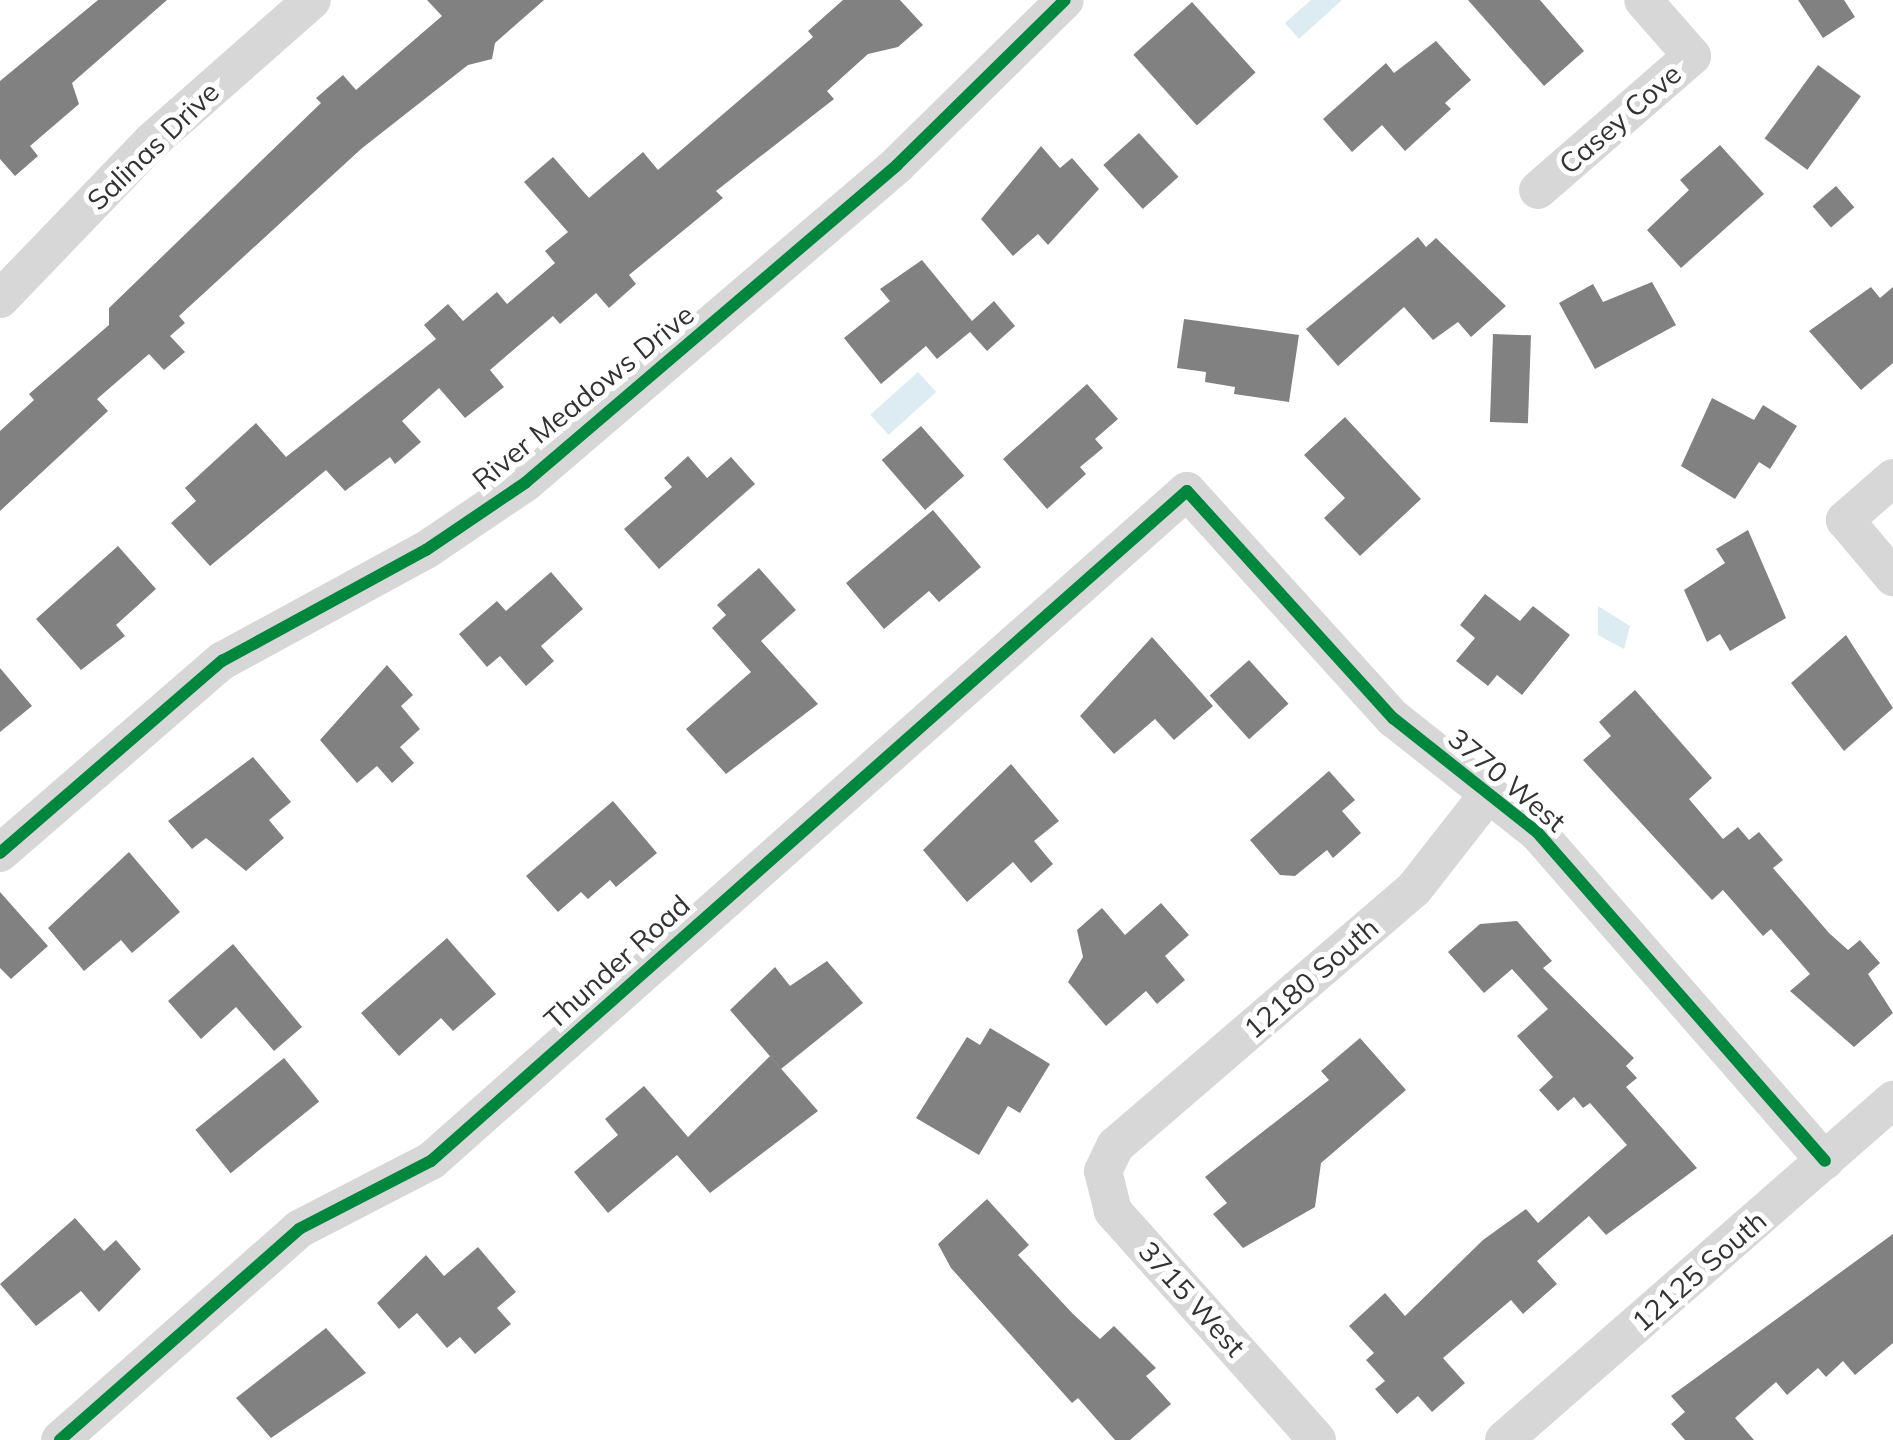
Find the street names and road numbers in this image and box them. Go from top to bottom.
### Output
street label: Casey Cove [1552,57,1688,181]
street label: Salinas Drive [80,75,226,217]
street label: River Meadows Drive [466,297,700,497]
street label: 3770 West [1442,721,1572,839]
street label: Thunder Road [537,888,697,1036]
street label: 12180 South [1237,911,1385,1045]
street label: 12125 South [1625,1204,1773,1338]
street label: 3715 West [1132,1235,1252,1363]

